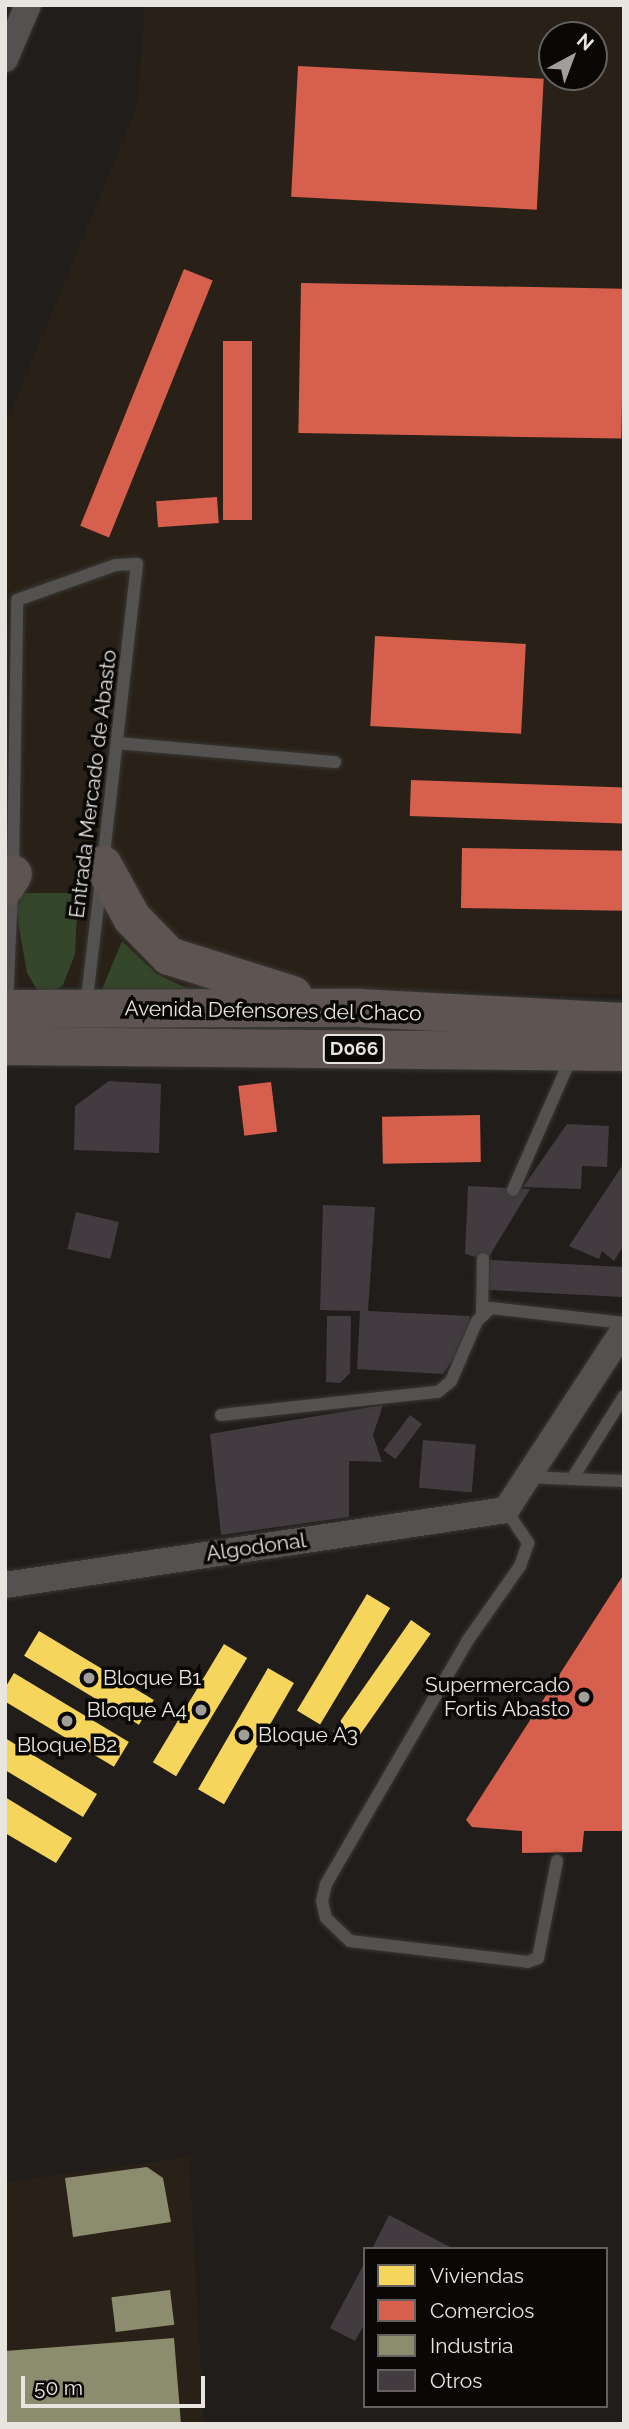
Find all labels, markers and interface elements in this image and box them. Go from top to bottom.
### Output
north arrow [538,21,608,91]
text: N [573,29,598,55]
street label: Entrada Mercado de Abasto [64,648,122,920]
street label: Avenida Defensores del Chaco [124,996,422,1026]
road number: D066 [322,1034,386,1064]
street label: Algodonal [205,1528,307,1566]
place label: Bloque B1 [103,1665,201,1691]
marker: Bloque B1 [81,1670,97,1686]
place label: Supermercado Fortis Abasto [425,1672,570,1722]
marker: Supermercado Fortis Abasto [576,1689,592,1705]
place label: Bloque A4 [86,1697,187,1723]
marker: Bloque A4 [193,1702,209,1718]
marker: Bloque B2 [59,1713,75,1729]
place label: Bloque A3 [258,1722,359,1748]
marker: Bloque A3 [236,1727,252,1743]
place label: Bloque B2 [17,1732,117,1758]
legend [363,2247,608,2408]
text: Viviendas [430,2263,524,2288]
text: Comercios [430,2298,534,2323]
text: Industria [430,2333,514,2358]
scale bar [24,2362,208,2406]
text: Otros [430,2368,482,2393]
text: 50 m [34,2375,83,2400]

